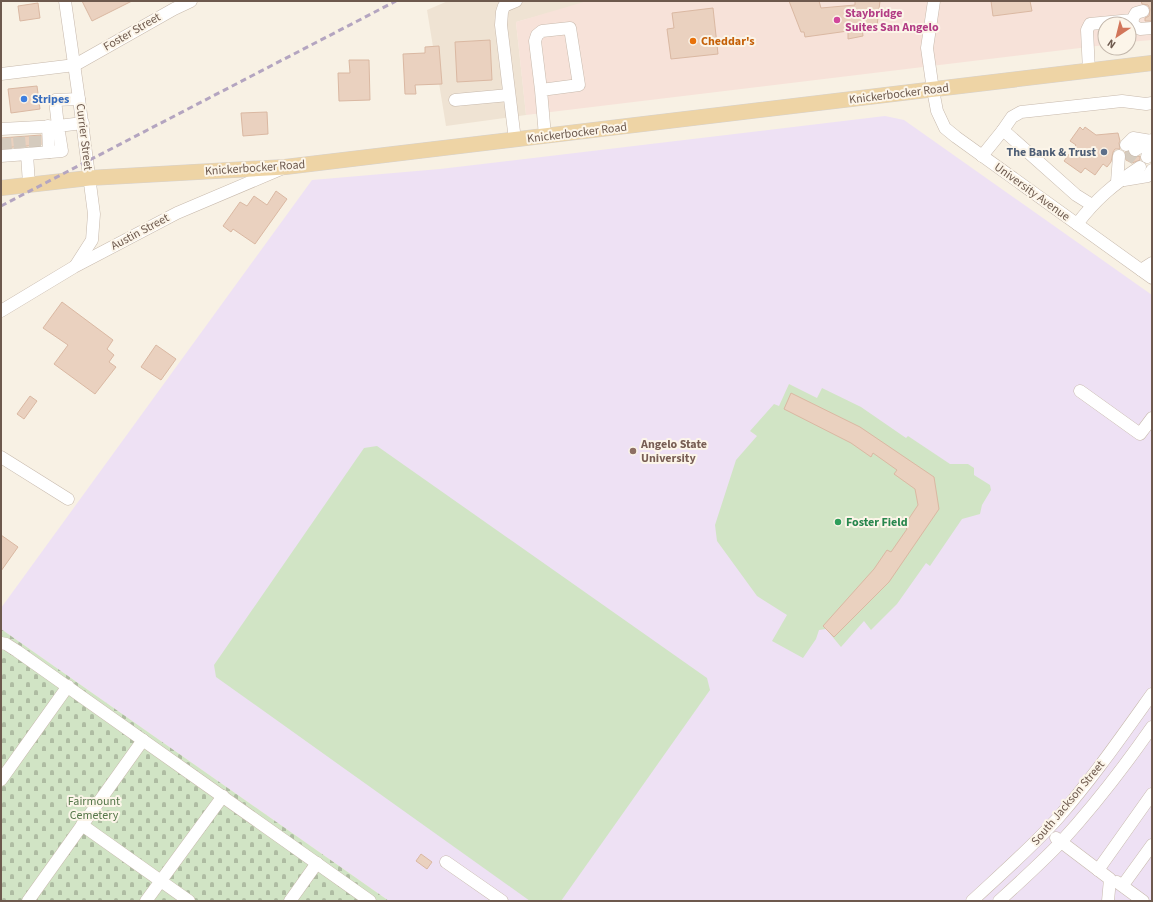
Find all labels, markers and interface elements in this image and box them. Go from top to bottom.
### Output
place label: Staybridge Suites San Angelo [845,5,939,36]
street label: Foster Street [100,9,164,55]
marker: Staybridge Suites San Angelo [832,15,842,25]
north arrow [1097,16,1137,56]
place label: Cheddar's [701,33,755,50]
marker: Cheddar's [688,36,698,46]
text: N [1104,36,1119,52]
street label: Knickerbocker Road [848,79,950,109]
place label: Stripes [32,91,69,108]
marker: Stripes [19,94,29,104]
street label: Currier Street [71,103,97,171]
street label: Knickerbocker Road [526,118,628,148]
place label: The Bank & Trust [1007,144,1096,161]
marker: The Bank & Trust [1099,147,1109,157]
street label: Knickerbocker Road [204,156,306,180]
street label: University Avenue [991,159,1073,225]
street label: Austin Street [108,210,172,254]
place label: Angelo State University [640,436,707,467]
marker: Angelo State University [628,446,638,456]
place label: Foster Field [846,514,908,531]
marker: Foster Field [833,517,843,527]
street label: South Jackson Street [1027,757,1109,849]
park label: Fairmount Cemetery [68,793,120,824]

